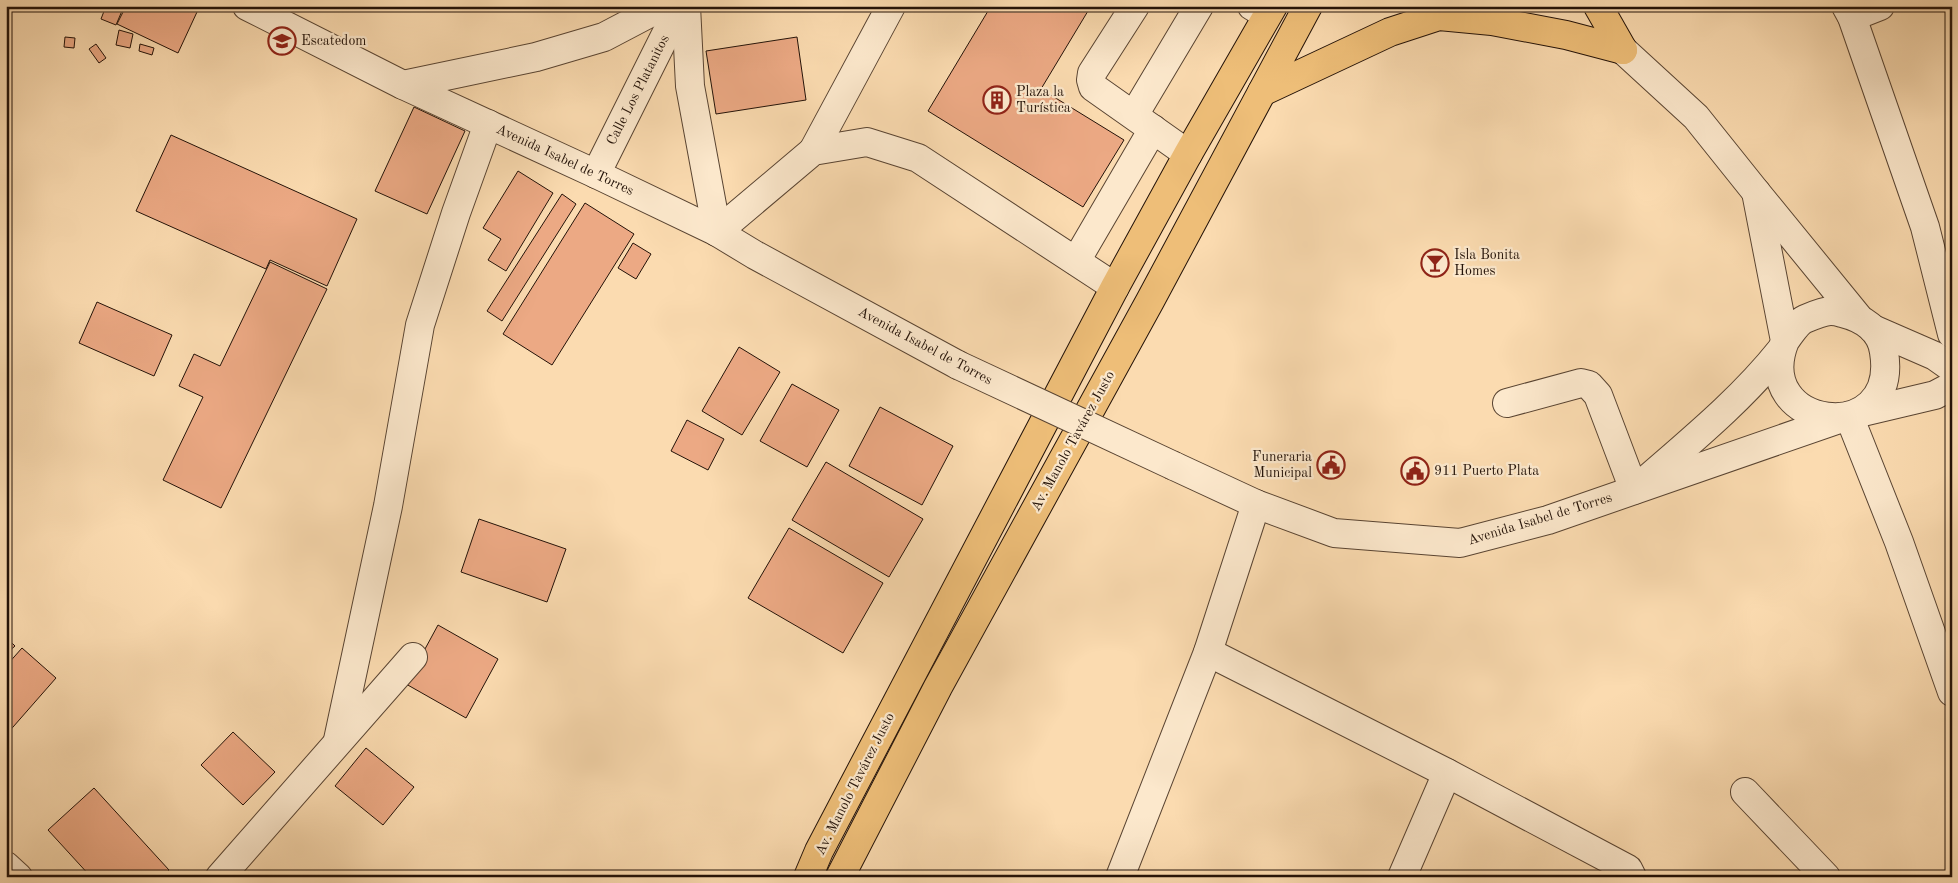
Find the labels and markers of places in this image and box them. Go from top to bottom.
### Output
school or university icon: Escatedom [267,26,297,56]
place label: Escatedom [301,34,366,48]
building icon: Plaza la Turística [982,85,1012,115]
place label: Plaza la Turística [1016,85,1071,115]
bar icon: Isla Bonita Homes [1420,248,1450,278]
place label: Isla Bonita Homes [1454,248,1520,278]
place label: Funeraria Municipal [1252,450,1312,480]
public building icon: Funeraria Municipal [1316,450,1346,480]
public building icon: 911 Puerto Plata [1400,456,1430,486]
place label: 911 Puerto Plata [1434,464,1539,478]

